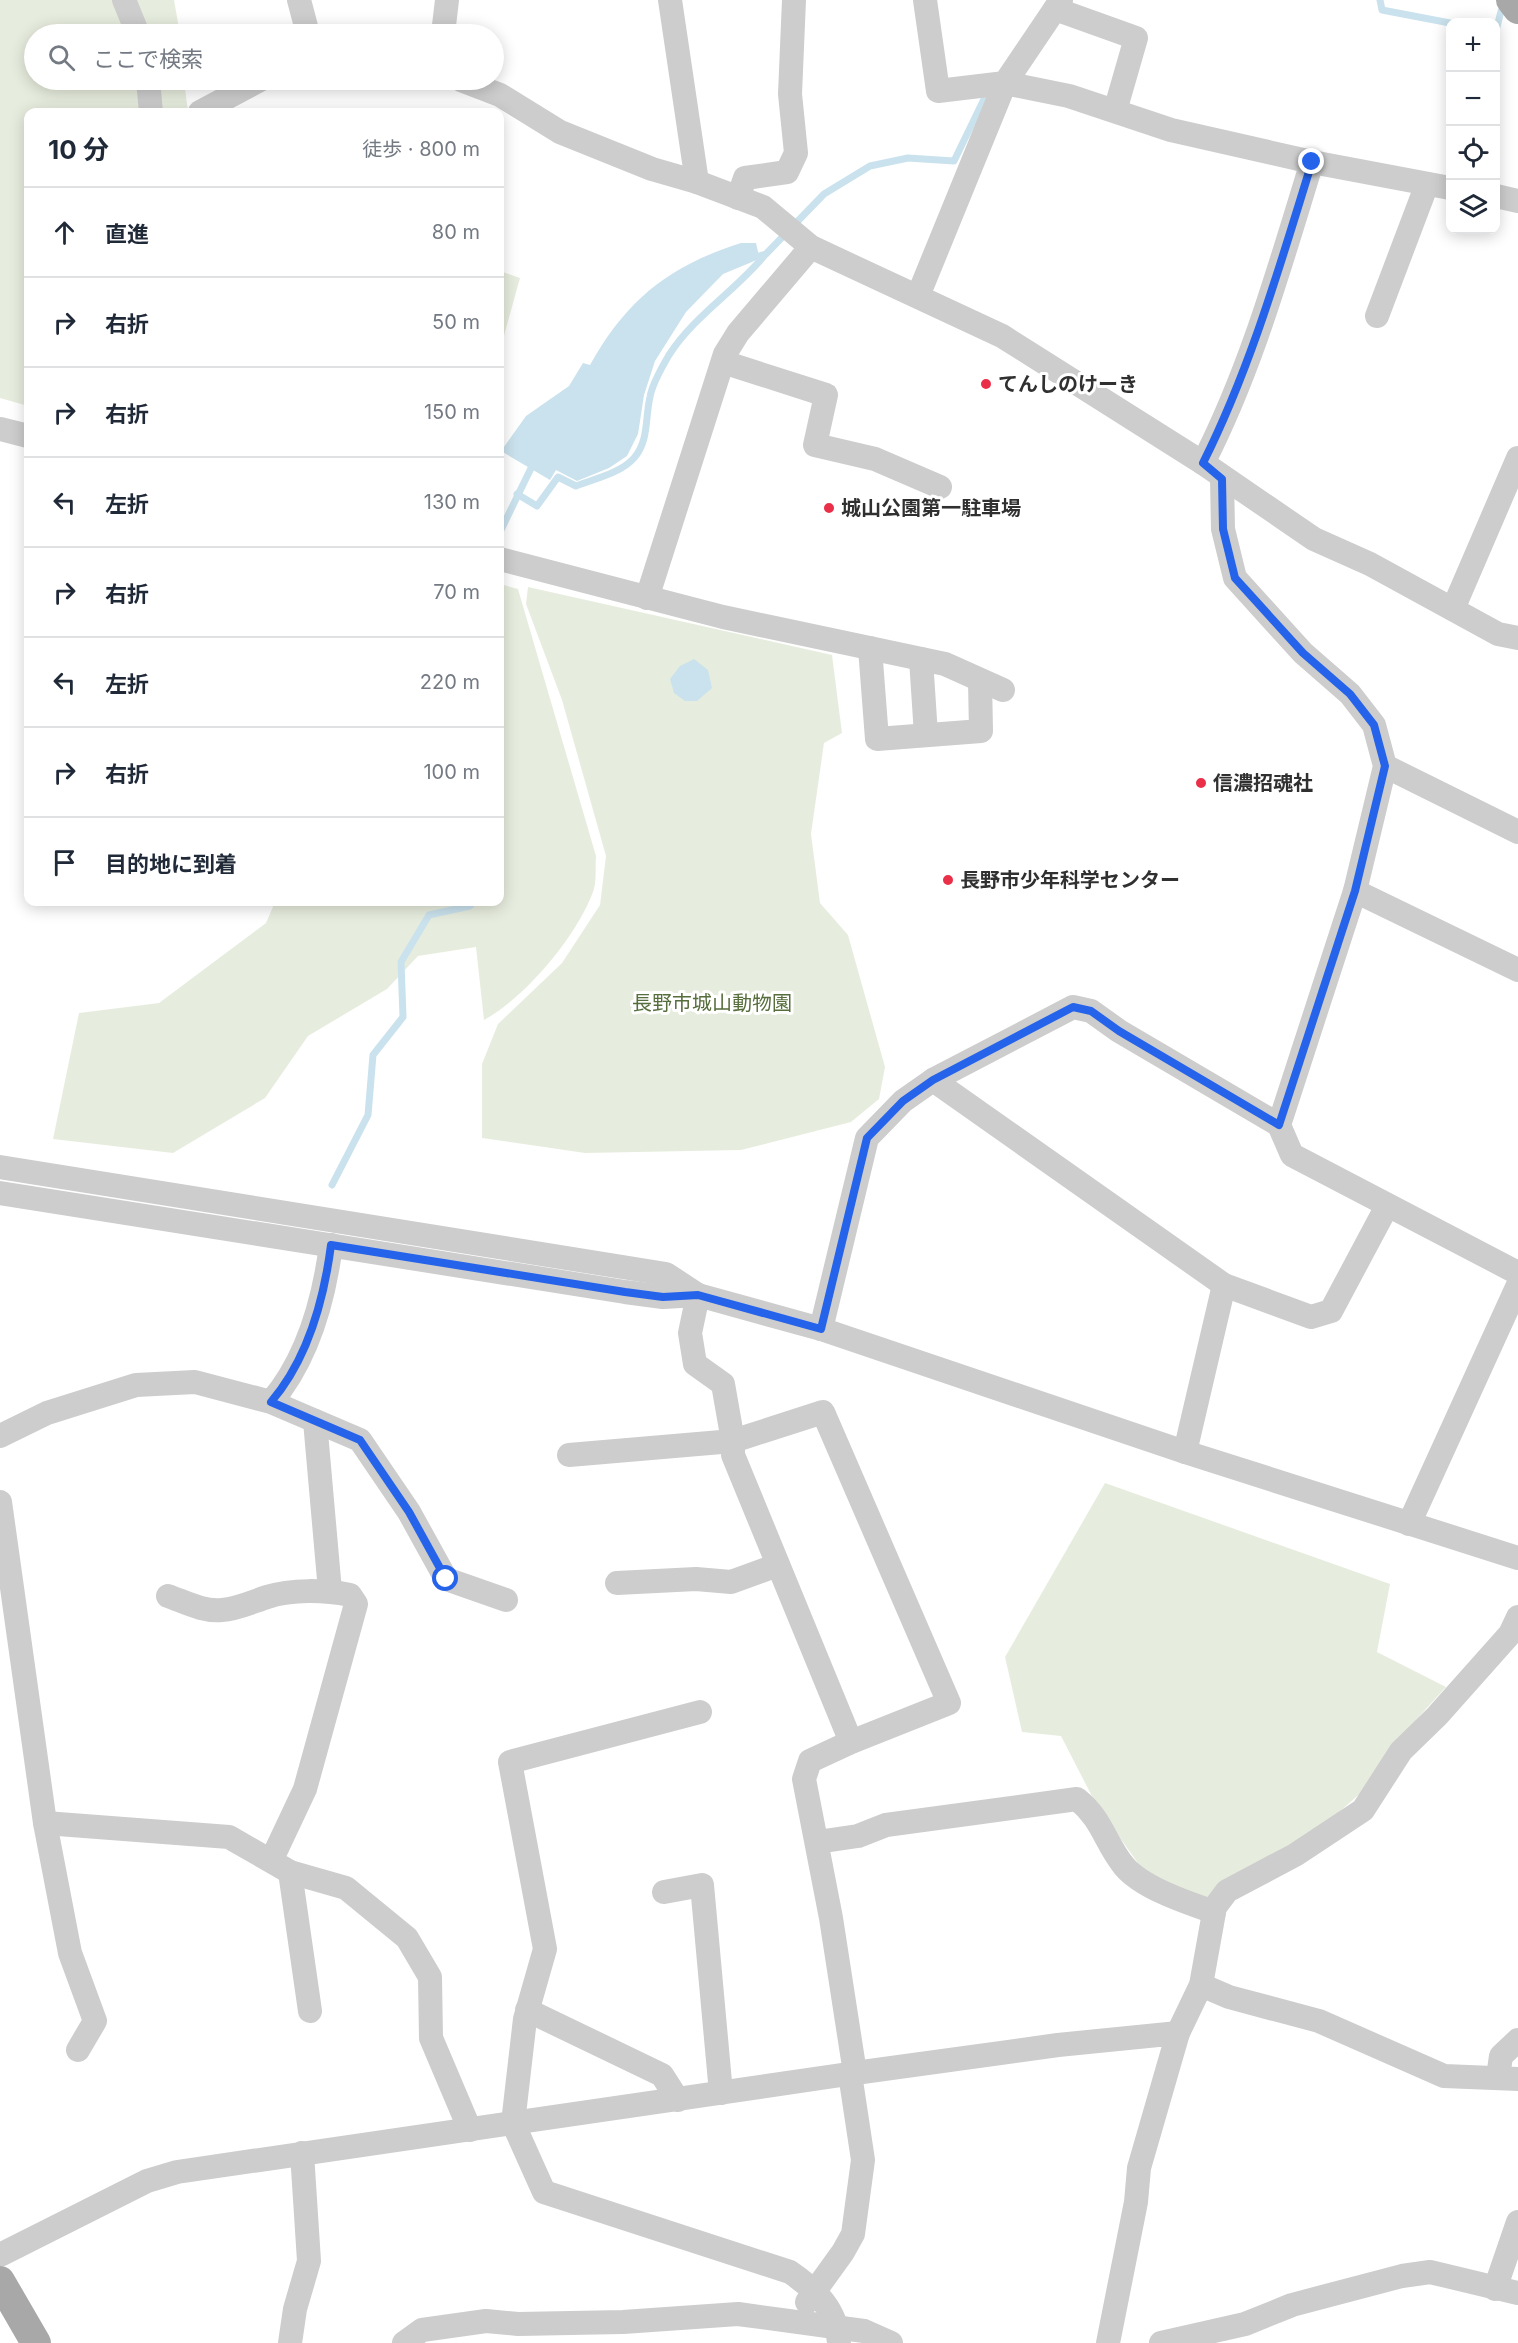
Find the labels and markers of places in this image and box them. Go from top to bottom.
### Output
place label: てんしのけーき [998,372,1138,396]
marker: てんしのけーき [979,377,993,391]
place label: 城山公園第一駐車場 [841,496,1021,520]
marker: 城山公園第一駐車場 [822,501,836,515]
place label: 信濃招魂社 [1213,771,1313,795]
marker: 信濃招魂社 [1194,776,1208,790]
place label: 長野市少年科学センター [960,868,1180,892]
marker: 長野市少年科学センター [941,873,955,887]

